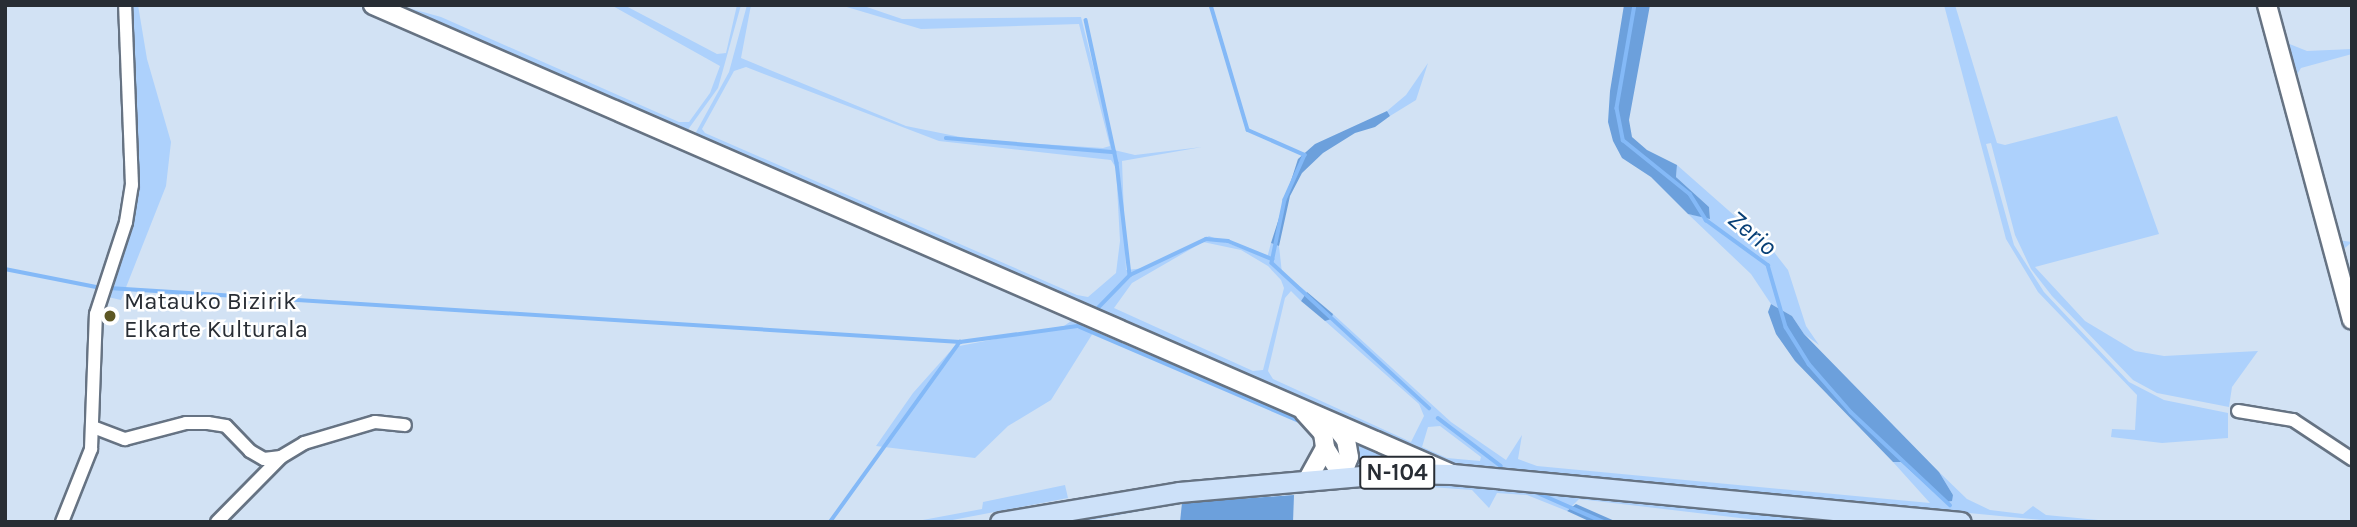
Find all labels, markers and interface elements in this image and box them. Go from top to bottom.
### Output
water label: Zerio [1721,204,1783,262]
place label: Matauko Bizirik Elkarte Kulturala [124,288,308,344]
marker: Matauko Bizirik Elkarte Kulturala [102,308,118,324]
road number: N-104 [1358,453,1436,492]

